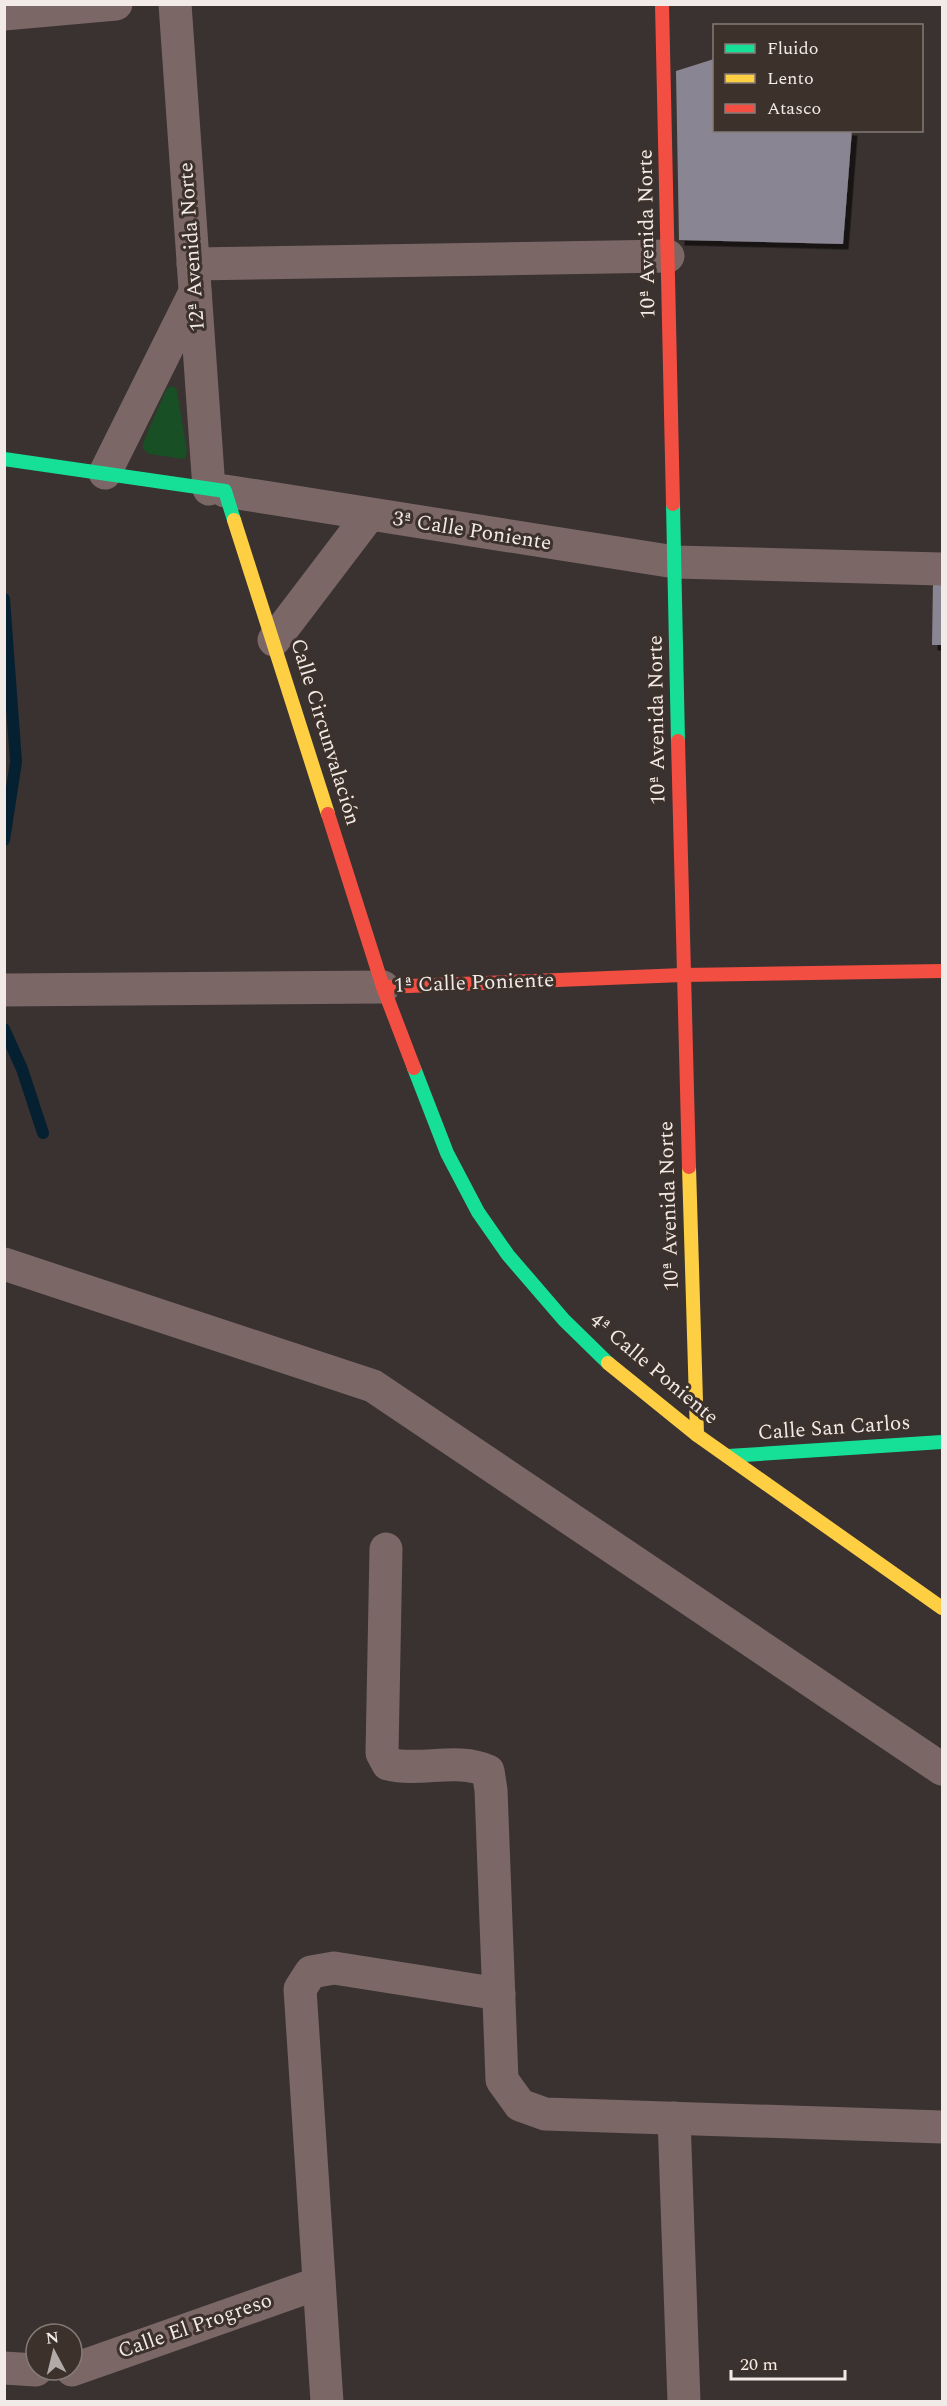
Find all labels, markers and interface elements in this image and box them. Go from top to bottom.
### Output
legend [713,24,923,132]
text: Fluido [767,35,819,62]
text: Lento [767,65,814,92]
text: Atasco [767,95,821,122]
street label: 10ª Avenida Norte [630,149,664,319]
street label: 12ª Avenida Norte [170,161,214,333]
street label: 3ª Calle Poniente [390,503,554,559]
street label: Calle Circunvalación [281,635,369,829]
street label: 10ª Avenida Norte [640,635,674,805]
street label: 1ª Calle Poniente [393,964,555,1002]
street label: 10ª Avenida Norte [650,1121,688,1291]
street label: 4ª Calle Poniente [582,1305,726,1433]
street label: Calle San Carlos [757,1407,911,1449]
street label: Calle El Progreso [114,2285,276,2367]
north arrow [24,2322,84,2382]
text: N [44,2325,60,2351]
scale bar [731,2343,845,2381]
text: 20 m [740,2351,778,2378]

